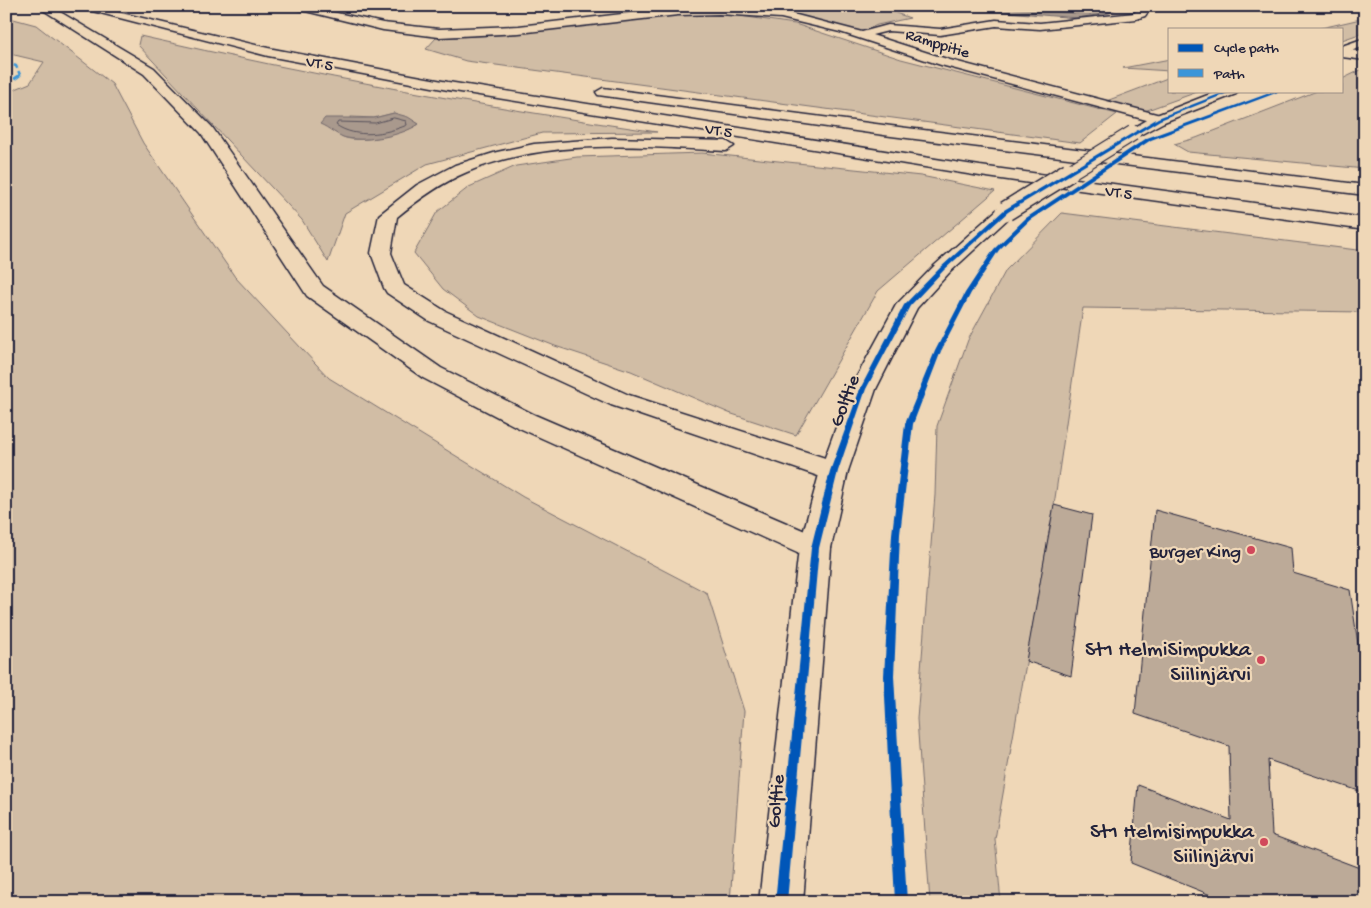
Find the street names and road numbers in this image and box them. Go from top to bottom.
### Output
street label: Ramppitie [903,27,972,64]
street label: VT 5 [303,54,334,77]
street label: VT 5 [703,121,733,144]
street label: VT 5 [1103,183,1133,206]
street label: Golftie [826,372,867,430]
street label: Golftie [764,773,791,829]

